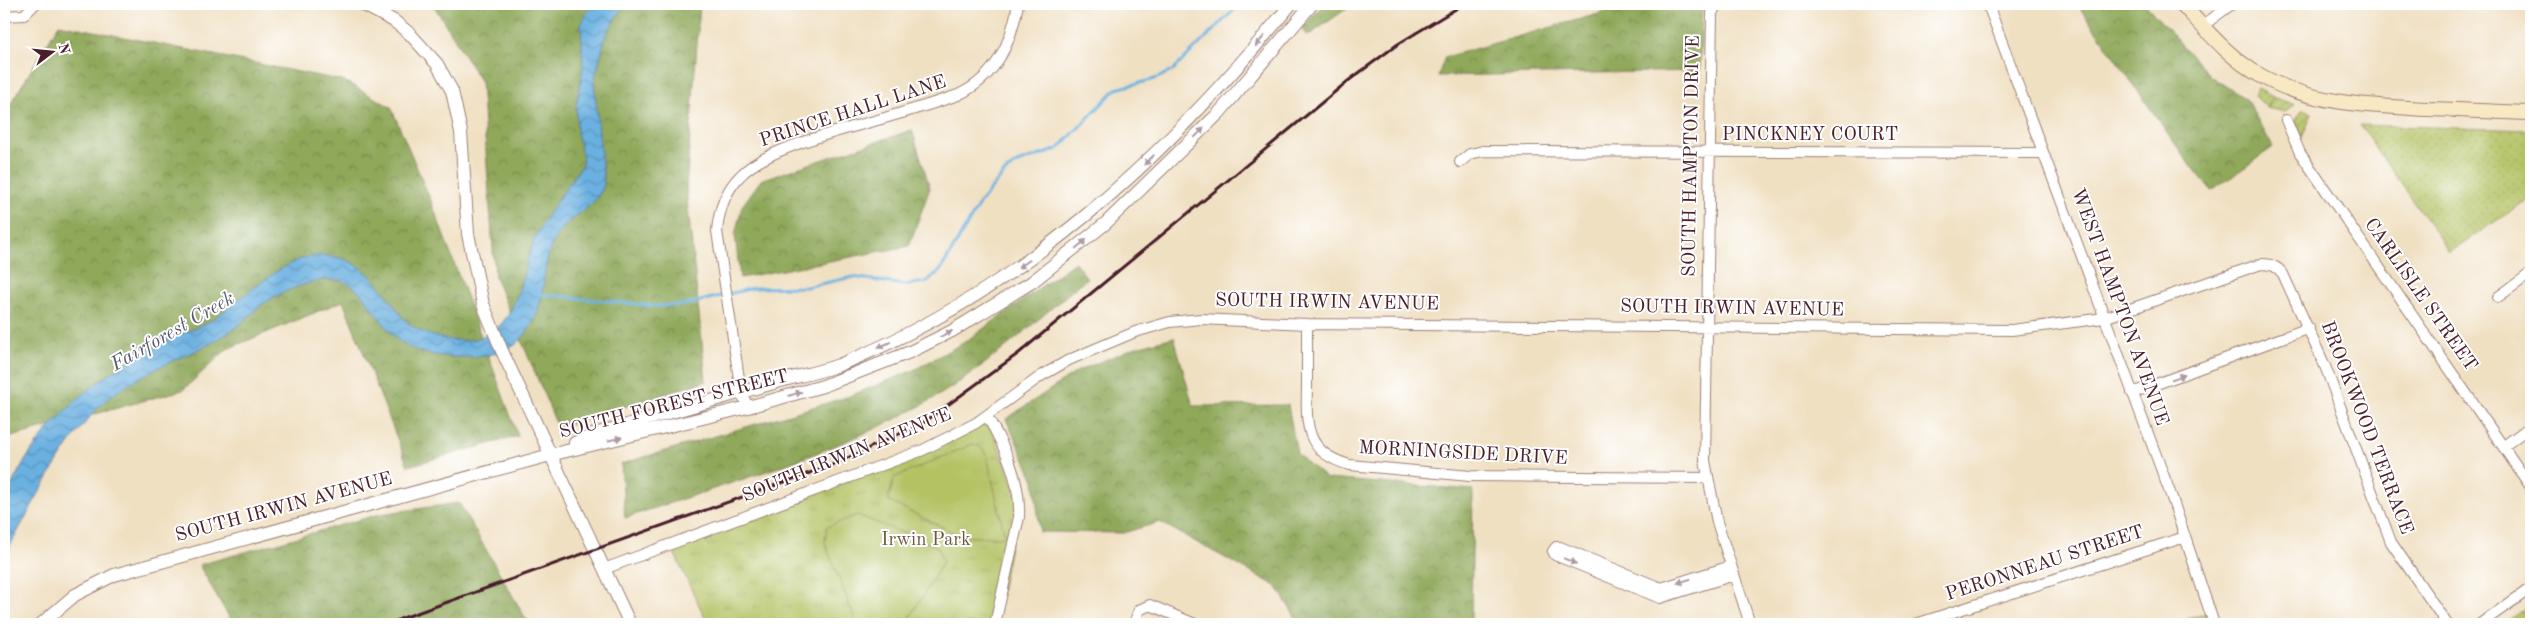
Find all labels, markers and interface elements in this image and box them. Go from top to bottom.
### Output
north arrow [28,28,78,78]
one-way arrow [1255,35,1266,48]
street label: SOUTH HAMPTON DRIVE [1680,35,1704,277]
text: N [55,42,72,56]
street label: PRINCE HALL LANE [757,73,949,151]
street label: PINCKNEY COURT [1722,126,1898,145]
one-way arrow [1193,127,1205,139]
one-way arrow [1143,153,1155,165]
street label: WEST HAMPTON AVENUE [2067,186,2171,428]
street label: CARLISLE STREET [2360,215,2480,375]
one-way arrow [1074,239,1087,250]
one-way arrow [1017,259,1031,269]
water label: Fairforest Creek [107,288,239,376]
street label: SOUTH IRWIN AVENUE [1215,292,1439,314]
street label: SOUTH IRWIN AVENUE [1620,298,1844,320]
street label: BROOKWOOD TERRACE [2316,319,2416,537]
one-way arrow [939,330,953,338]
one-way arrow [877,341,891,349]
street label: SOUTH FOREST STREET [557,367,791,443]
one-way arrow [2170,373,2185,380]
one-way arrow [788,390,803,398]
street label: SOUTH IRWIN AVENUE [740,405,954,507]
one-way arrow [607,435,622,443]
street label: MORNINGSIDE DRIVE [1358,439,1568,469]
street label: SOUTH IRWIN AVENUE [173,470,395,546]
street label: PERONNEAU STREET [1944,523,2146,605]
park label: Irwin Park [881,531,971,550]
one-way arrow [1562,558,1577,565]
one-way arrow [1677,578,1692,585]

